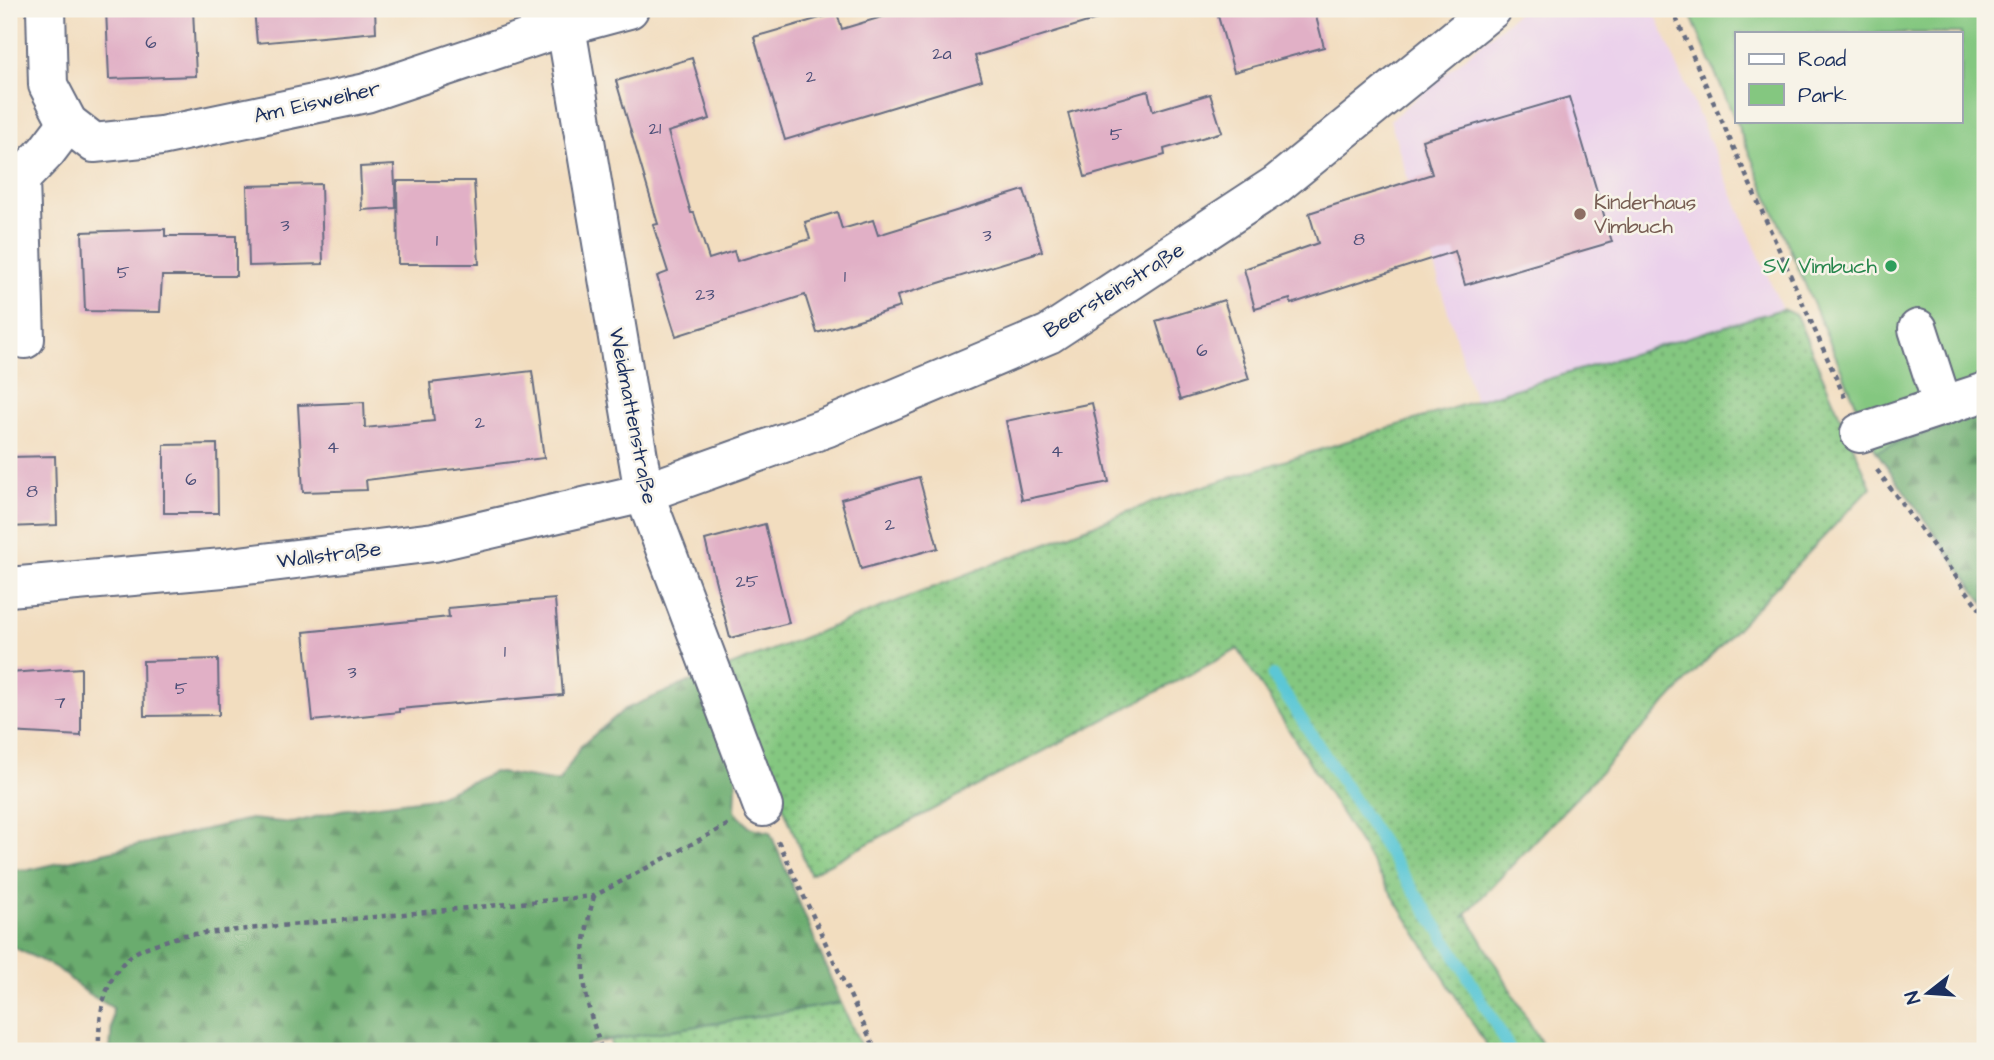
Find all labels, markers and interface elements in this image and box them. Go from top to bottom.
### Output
house number: 6 [145,30,157,55]
legend [1735,32,1962,122]
house number: 2a [932,41,952,66]
text: Road [1798,45,1846,74]
house number: 2 [806,64,817,89]
street label: Am Eisweiher [251,73,384,131]
text: Park [1798,81,1847,110]
house number: 21 [649,116,661,141]
house number: 5 [1110,122,1123,147]
place label: Kinderhaus Vimbuch [1594,188,1696,241]
marker: Kinderhaus Vimbuch [1572,206,1588,222]
house number: 3 [280,213,290,238]
house number: 3 [982,223,992,248]
house number: 8 [1353,227,1365,252]
house number: 1 [436,228,438,253]
street label: Beersteinstraße [1038,235,1190,345]
place label: SV Vimbuch [1763,252,1878,281]
marker: SV Vimbuch [1883,258,1899,274]
house number: 5 [117,260,130,285]
house number: 1 [844,264,846,289]
house number: 23 [695,282,715,307]
street label: Weidmattenstraße [602,326,664,506]
house number: 6 [1196,338,1208,363]
house number: 2 [475,410,486,435]
house number: 4 [327,435,339,460]
house number: 4 [1051,439,1063,464]
house number: 6 [185,467,197,492]
house number: 8 [26,479,38,504]
house number: 2 [885,512,896,537]
street label: Wallstraße [275,534,383,576]
house number: 25 [735,569,759,594]
house number: 1 [504,639,506,664]
house number: 3 [347,660,357,685]
house number: 5 [175,676,188,701]
house number: 7 [54,690,66,715]
north arrow [1892,958,1962,1028]
text: N [1899,988,1928,1007]

